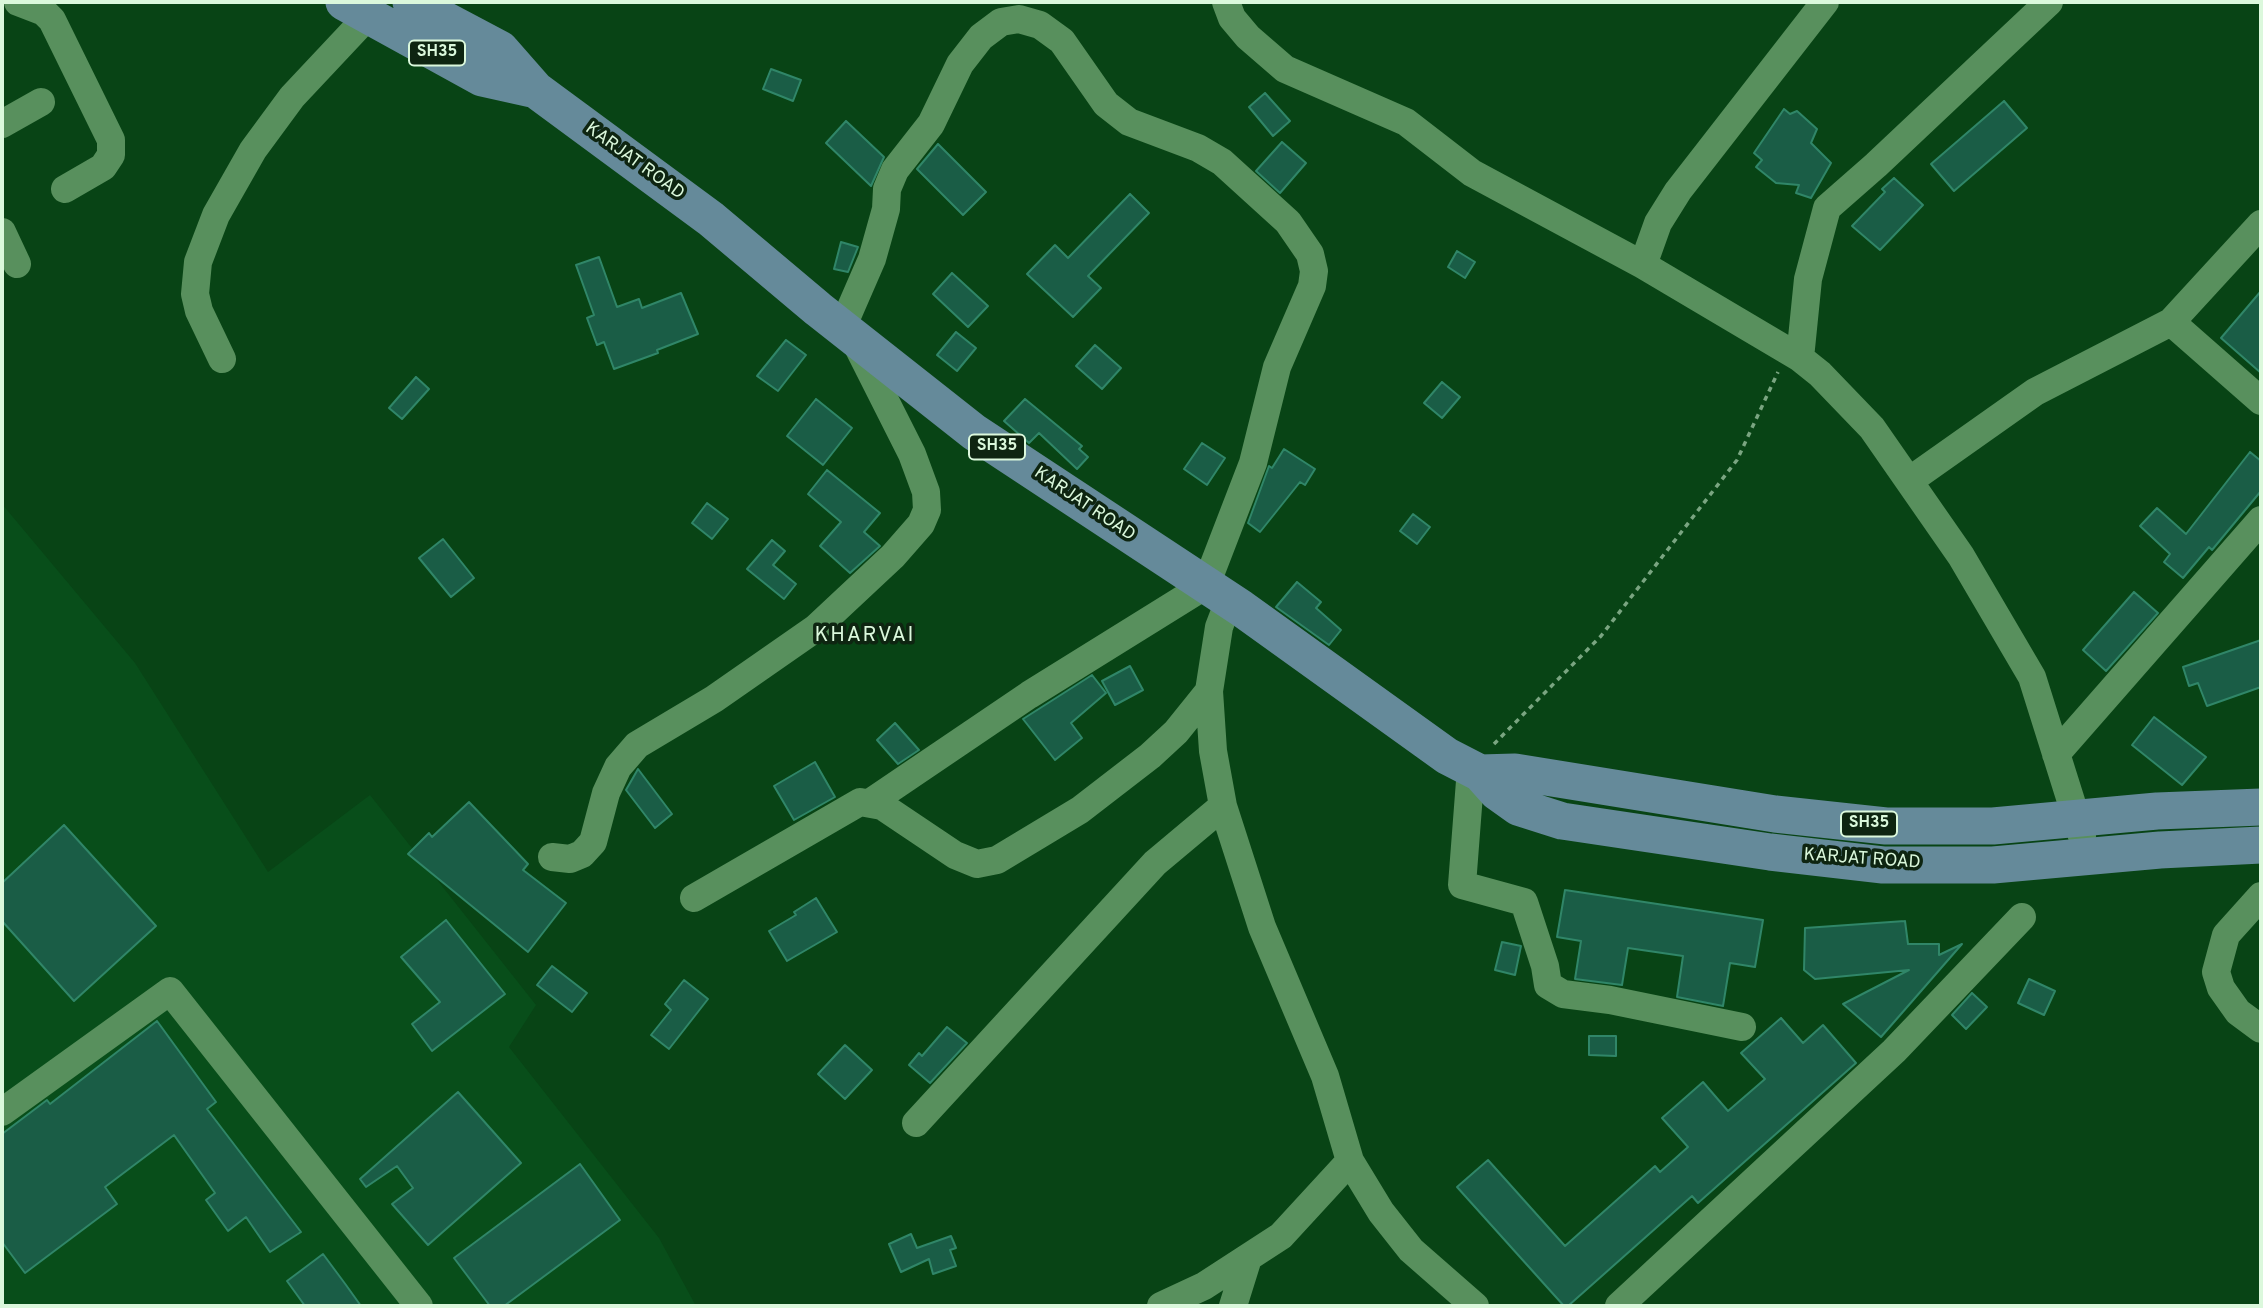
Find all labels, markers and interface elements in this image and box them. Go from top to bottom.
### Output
road number: SH35 [409,40,465,66]
street label: KARJAT ROAD [580,119,688,205]
road number: SH35 [969,434,1025,460]
street label: KARJAT ROAD [1029,463,1139,547]
district label: KHARVAI [815,624,915,650]
road number: SH35 [1841,811,1897,836]
street label: KARJAT ROAD [1803,845,1921,875]

